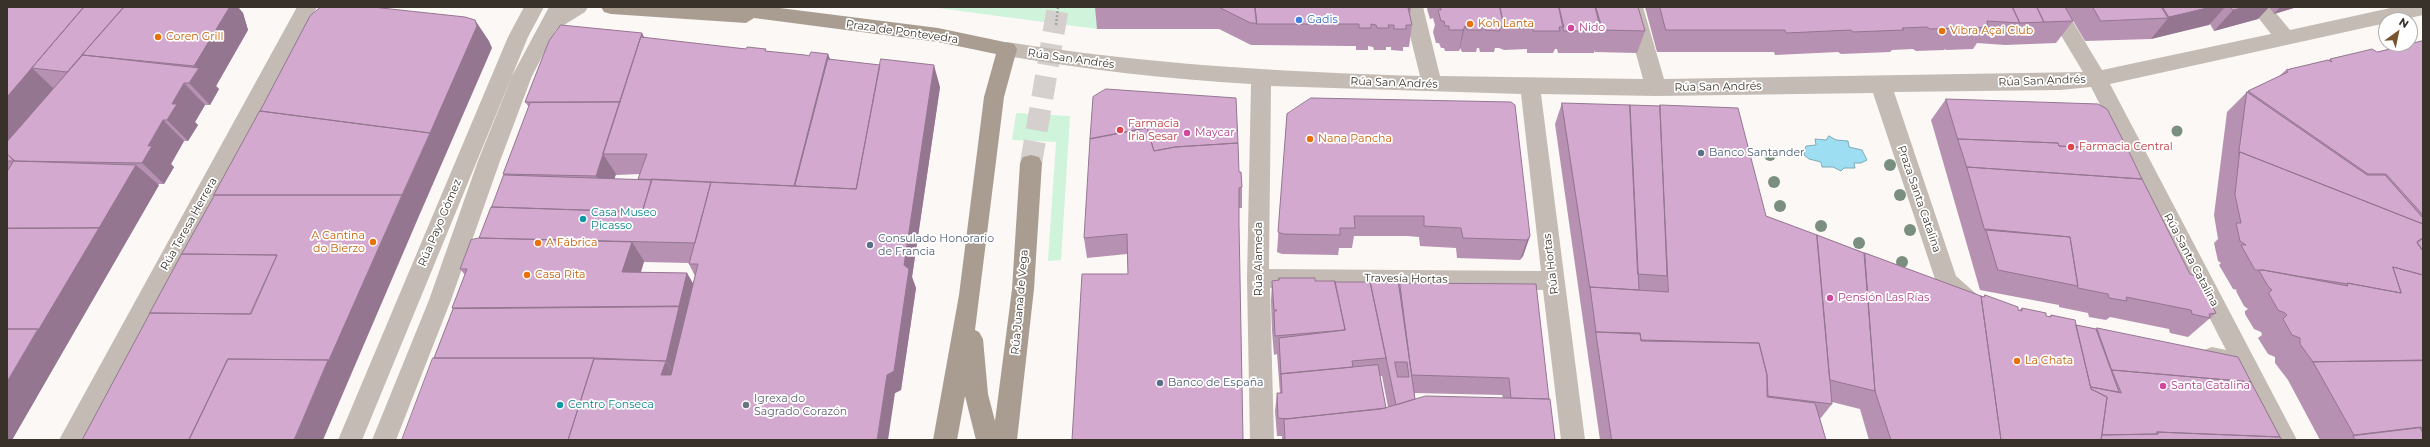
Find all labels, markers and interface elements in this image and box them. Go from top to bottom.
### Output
north arrow [2378,12,2418,52]
place label: Gadis [1307,13,1338,27]
text: N [2396,14,2412,31]
marker: Gadis [1294,15,1304,25]
place label: Koh Lanta [1478,17,1534,31]
street label: Praza de Pontevedra [845,18,959,46]
marker: Koh Lanta [1465,19,1475,29]
place label: Nido [1579,21,1605,35]
marker: Nido [1566,23,1576,33]
place label: Vibra Açai Club [1950,24,2033,38]
marker: Vibra Açai Club [1937,26,1947,36]
place label: Coren Grill [166,30,223,44]
marker: Coren Grill [153,32,163,42]
street label: Rúa San Andrés [1027,46,1115,72]
street label: Rúa San Andrés [1998,73,2086,89]
street label: Rúa San Andrés [1350,75,1438,91]
street label: Rúa San Andrés [1674,80,1762,94]
place label: Farmacia Iria Sesar [1128,117,1179,143]
marker: Farmacia Iria Sesar [1115,125,1125,135]
place label: Maycar [1195,126,1235,140]
marker: Maycar [1182,128,1192,138]
place label: Nana Pancha [1318,132,1392,146]
marker: Nana Pancha [1305,134,1315,144]
place label: Farmacia Central [2079,140,2173,154]
marker: Farmacia Central [2066,142,2076,152]
street label: Praza Santa Catalina [1894,144,1944,254]
place label: Banco Santander [1709,146,1804,160]
marker: Banco Santander [1696,148,1706,158]
street label: Rúa Teresa Herrera [158,175,220,273]
street label: Rúa Payo Gómez [416,177,464,269]
place label: Casa Museo Picasso [591,206,657,232]
street label: Rúa Santa Catalina [2161,211,2221,309]
marker: Casa Museo Picasso [578,214,588,224]
street label: Rúa Alameda [1252,222,1266,296]
place label: A Cantina do Bierzo [311,229,365,255]
place label: Consulado Honorario de Francia [878,232,994,258]
street label: Rúa Hortas [1541,233,1561,295]
place label: A Fábrica [546,236,597,250]
marker: A Cantina do Bierzo [368,237,378,247]
marker: A Fábrica [533,238,543,248]
marker: Consulado Honorario de Francia [865,240,875,250]
street label: Rúa Juana de Vega [1009,249,1031,355]
place label: Casa Rita [535,268,585,282]
marker: Casa Rita [522,270,532,280]
street label: Travesía Hortas [1364,272,1448,286]
place label: Pensión Las Rías [1838,291,1929,305]
marker: Pensión Las Rías [1825,293,1835,303]
place label: La Chata [2025,354,2073,368]
marker: La Chata [2012,356,2022,366]
place label: Banco de España [1168,376,1264,390]
marker: Banco de España [1155,378,1165,388]
place label: Santa Catalina [2171,379,2250,393]
marker: Santa Catalina [2158,381,2168,391]
place label: Igrexa do Sagrado Corazón [754,392,847,418]
place label: Centro Fonseca [568,398,654,412]
marker: Centro Fonseca [555,400,565,410]
marker: Igrexa do Sagrado Corazón [741,400,751,410]

